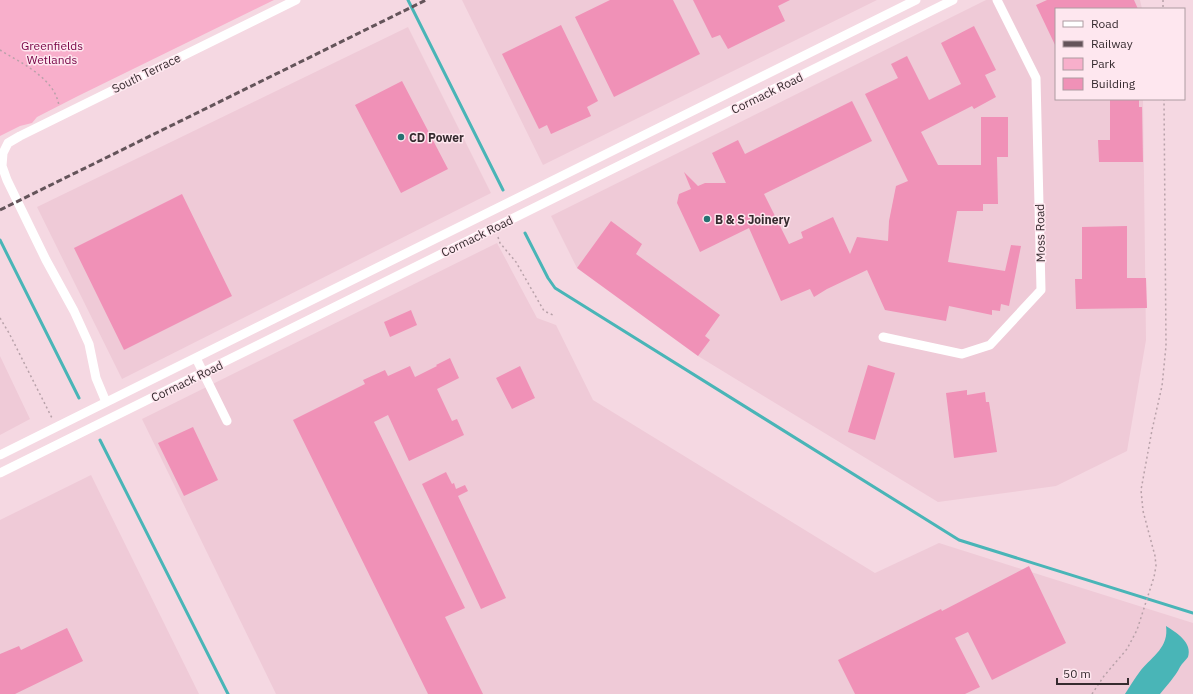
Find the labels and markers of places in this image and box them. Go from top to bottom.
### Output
place label: CD Power [409,130,464,145]
marker: CD Power [396,132,406,142]
place label: B & S Joinery [715,212,790,227]
marker: B & S Joinery [702,214,712,224]

